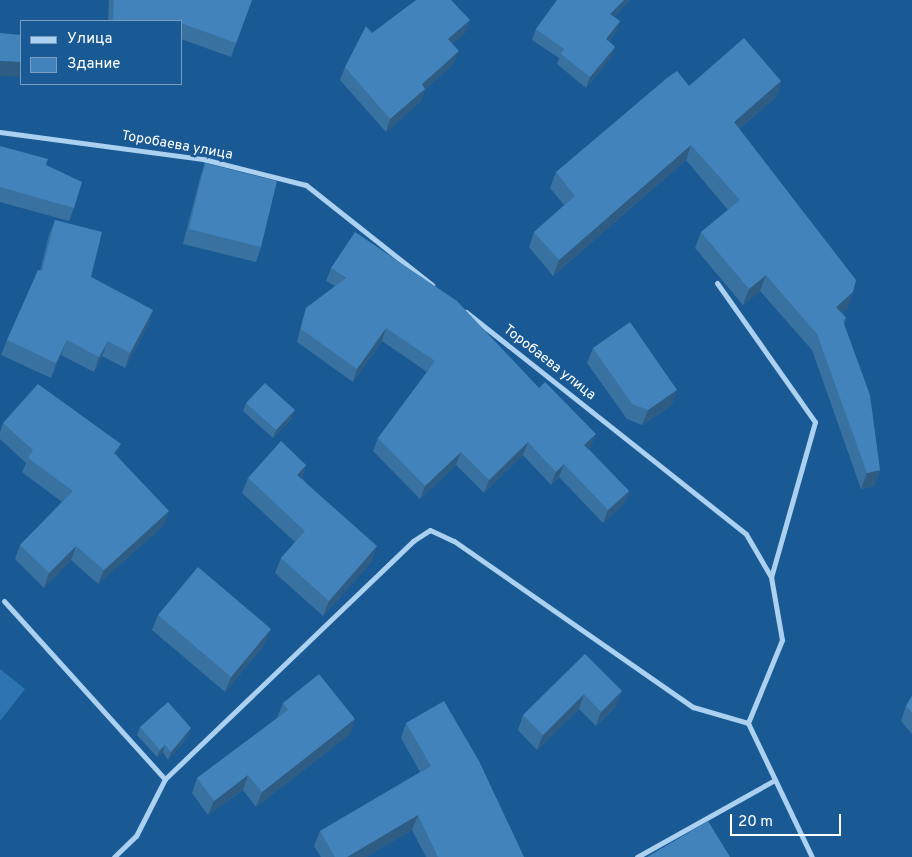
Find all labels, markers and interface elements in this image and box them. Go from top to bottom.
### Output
legend [20,20,182,85]
text: Улица [67,30,112,49]
text: Здание [67,55,120,74]
street label: Торобаева улица [120,128,234,164]
street label: Торобаева улица [499,322,599,404]
scale bar [732,804,843,836]
text: 20 m [738,813,773,832]

